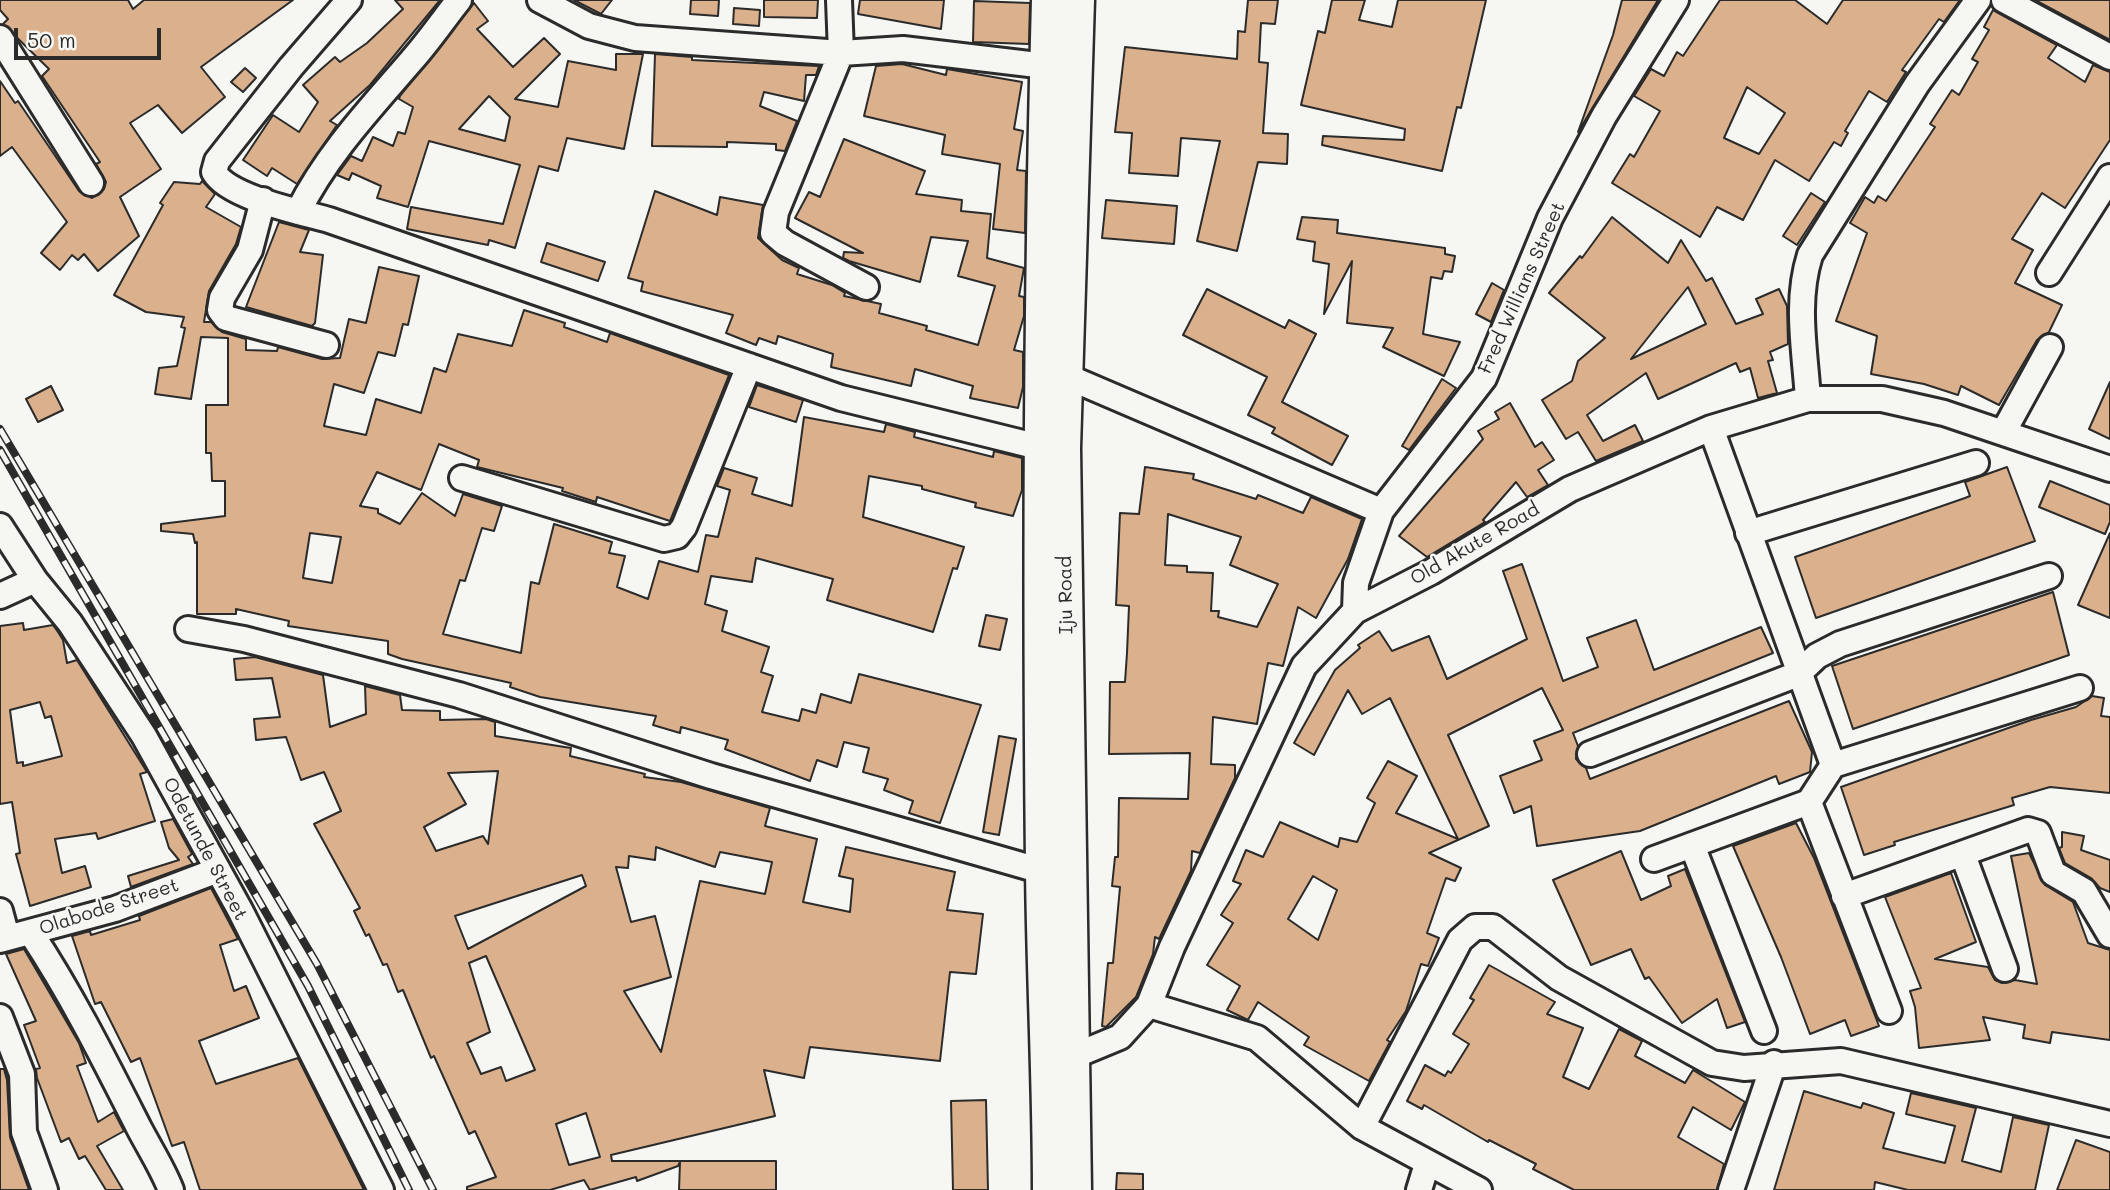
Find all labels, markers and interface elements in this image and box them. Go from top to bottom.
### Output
scale bar [18,14,164,58]
text: 50 m [27,26,76,53]
street label: Fred Willians Street [1474,198,1570,378]
street label: Old Akute Road [1406,498,1544,590]
street label: Iju Road [1054,556,1078,634]
street label: Odetunde Street [158,774,252,924]
street label: Olabode Street [36,874,182,940]

